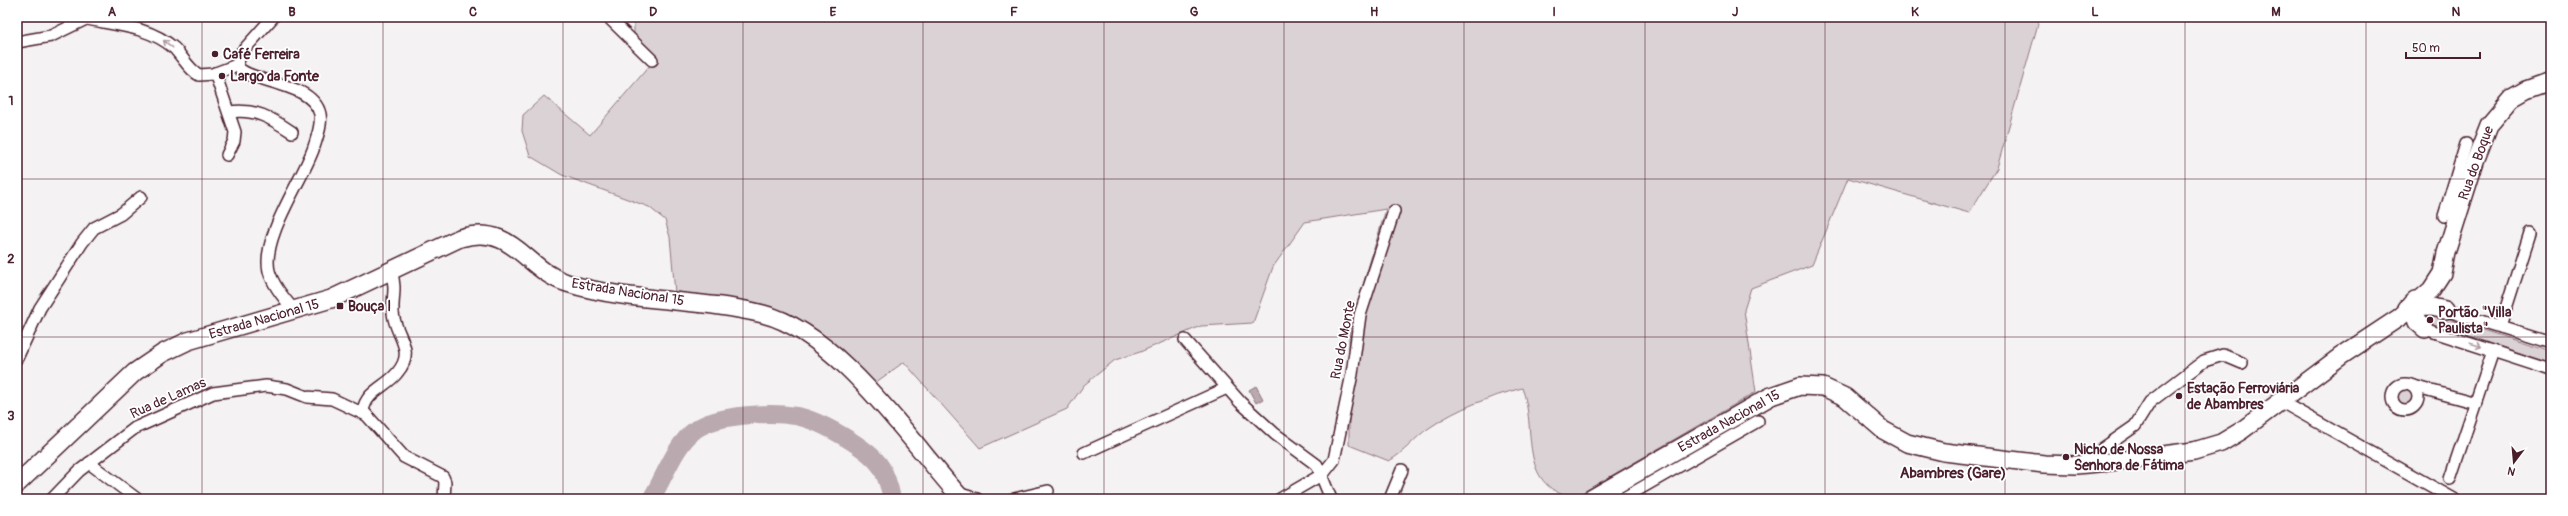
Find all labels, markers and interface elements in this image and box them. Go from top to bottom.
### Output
text: A [108,4,117,20]
text: B [288,4,296,20]
text: C [469,4,477,20]
text: D [649,4,657,20]
text: E [830,4,837,20]
text: F [1010,4,1018,20]
text: G [1190,4,1199,20]
text: H [1370,4,1378,20]
text: I [1552,4,1556,20]
text: J [1732,4,1738,20]
text: K [1911,4,1919,20]
text: L [2091,4,2099,20]
text: M [2271,4,2281,20]
text: N [2452,4,2461,20]
scale bar [2406,34,2480,60]
one-way arrow [163,40,174,48]
text: 50 m [2412,41,2440,56]
place label: Café Ferreira [223,46,300,63]
marker: Café Ferreira [210,49,220,59]
place label: Largo da Fonte [230,68,320,85]
marker: Largo da Fonte [217,71,227,81]
text: 1 [8,93,14,109]
street label: Rua do Boque [2455,123,2497,202]
text: 2 [7,251,15,267]
street label: Estrada Nacional 15 [570,275,686,309]
street label: Estrada Nacional 15 [207,295,321,343]
place label: Bouça I [348,298,391,315]
street label: Rua do Monte [1327,299,1359,381]
marker: Bouça I [335,301,345,311]
place label: Portão "Villa Paulista" [2438,304,2512,337]
marker: Portão "Villa Paulista" [2425,315,2435,325]
one-way arrow [2469,342,2481,350]
street label: Rua de Lamas [127,373,209,422]
place label: Estação Ferroviária de Abambres [2187,380,2300,413]
street label: Estrada Nacional 15 [1675,386,1783,456]
marker: Estação Ferroviária de Abambres [2174,391,2184,401]
text: 3 [7,408,15,424]
place label: Nicho de Nossa Senhora de Fátima [2074,441,2184,474]
north arrow [2494,442,2534,482]
marker: Nicho de Nossa Senhora de Fátima [2061,452,2071,462]
district label: Abambres (Gare) [1900,464,2006,483]
text: N [2505,464,2517,478]

